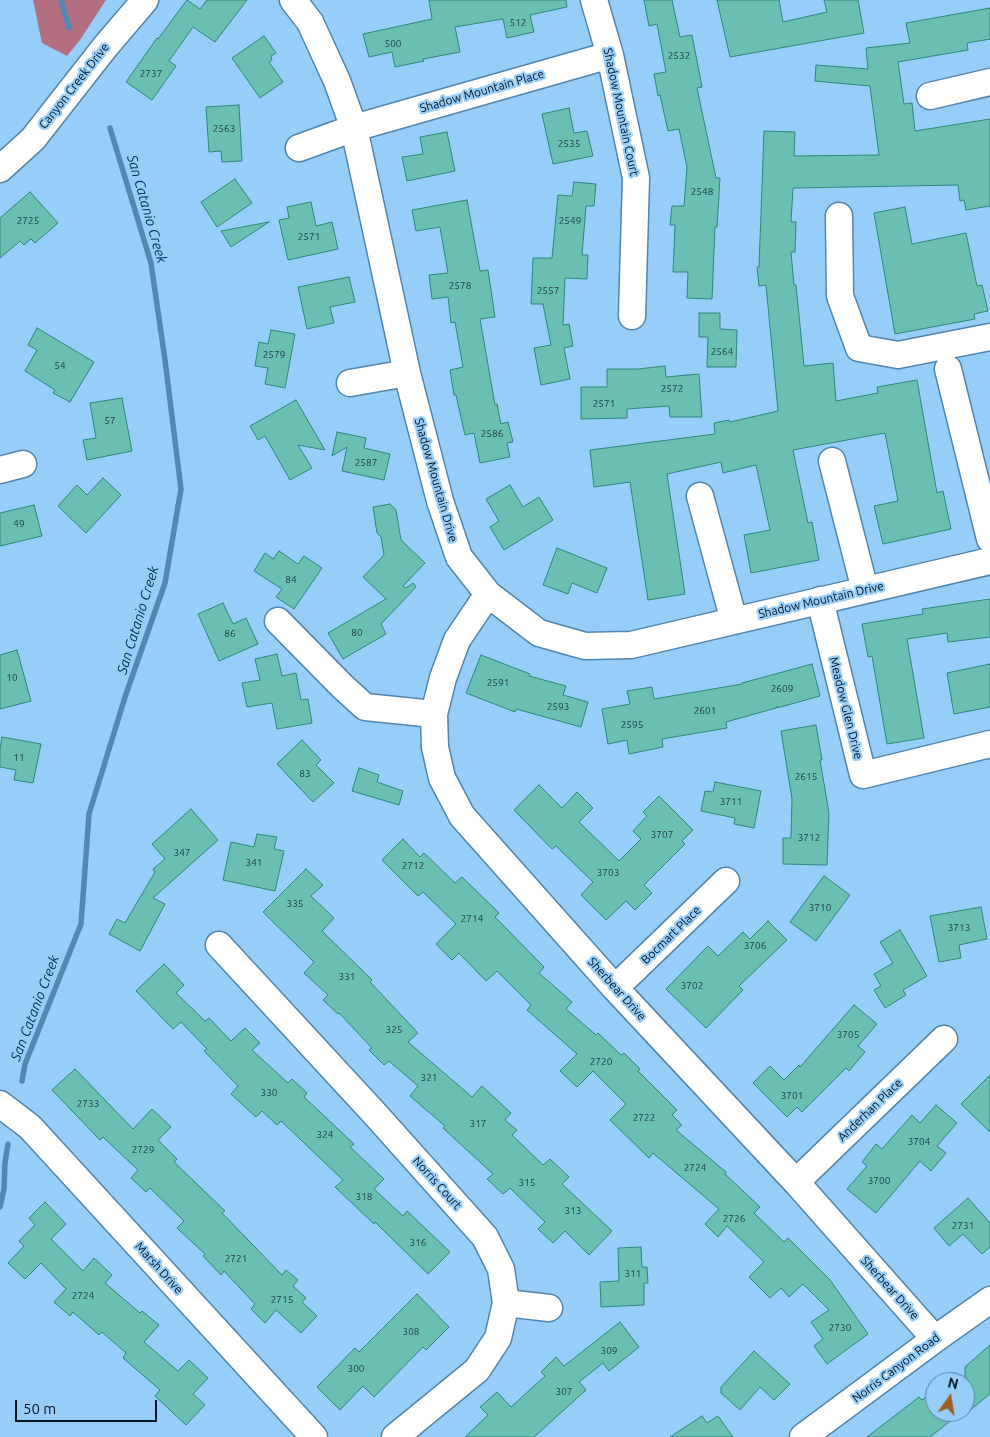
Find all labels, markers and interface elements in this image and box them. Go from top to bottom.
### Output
house number: 512 [510,17,526,29]
house number: 500 [385,38,401,50]
street label: Canyon Creek Drive [36,40,112,132]
street label: Shadow Mountain Court [600,47,642,177]
house number: 2532 [668,50,690,62]
street label: Shadow Mountain Place [418,66,546,116]
house number: 2737 [140,68,162,80]
house number: 2563 [213,123,235,135]
house number: 2535 [558,138,580,150]
water label: San Catanio Creek [123,153,171,265]
house number: 2548 [691,186,713,198]
house number: 2725 [17,215,39,227]
house number: 2549 [559,215,581,227]
house number: 2571 [298,231,320,243]
house number: 2578 [449,280,471,292]
house number: 2557 [537,285,559,297]
house number: 2564 [711,346,733,358]
house number: 2579 [263,349,285,361]
house number: 54 [54,360,66,372]
house number: 2572 [661,383,683,395]
house number: 2571 [593,398,615,410]
house number: 57 [104,415,116,427]
street label: Shadow Mountain Drive [411,416,461,544]
house number: 2586 [481,428,503,440]
house number: 2587 [355,457,377,469]
house number: 49 [13,518,25,530]
water label: San Catanio Creek [114,564,162,676]
house number: 84 [285,574,297,586]
street label: Shadow Mountain Drive [757,579,885,621]
house number: 80 [351,627,363,639]
house number: 86 [224,628,236,640]
street label: Meadow Glen Drive [826,655,866,761]
house number: 10 [6,672,18,684]
house number: 2591 [487,677,509,689]
house number: 2609 [771,683,793,695]
house number: 2593 [547,701,569,713]
house number: 2601 [694,705,716,717]
house number: 2595 [621,719,643,731]
house number: 11 [13,752,25,764]
house number: 83 [299,768,311,780]
house number: 2615 [795,771,817,783]
house number: 3711 [720,796,742,808]
house number: 3707 [651,829,673,841]
house number: 3712 [798,832,820,844]
house number: 347 [174,847,190,859]
house number: 341 [246,857,262,869]
house number: 2712 [402,860,424,872]
house number: 3703 [597,867,619,879]
house number: 335 [287,898,303,910]
house number: 3710 [809,902,831,914]
street label: Bocmart Place [638,903,704,967]
house number: 2714 [461,913,483,925]
house number: 3713 [948,922,970,934]
house number: 3706 [744,940,766,952]
water label: San Catanio Creek [7,953,63,1063]
street label: Sherbear Drive [585,955,649,1023]
house number: 331 [339,971,355,983]
house number: 3702 [681,980,703,992]
house number: 325 [386,1024,402,1036]
house number: 3705 [837,1029,859,1041]
house number: 2720 [590,1056,612,1068]
house number: 321 [421,1072,437,1084]
street label: Anderhan Place [835,1076,905,1144]
house number: 330 [261,1087,277,1099]
house number: 3701 [781,1090,803,1102]
house number: 2733 [77,1098,99,1110]
house number: 2722 [633,1112,655,1124]
house number: 317 [470,1118,486,1130]
house number: 324 [317,1129,333,1141]
house number: 3704 [908,1136,930,1148]
house number: 2729 [132,1144,154,1156]
street label: Norris Court [410,1154,464,1212]
house number: 2724 [684,1162,706,1174]
house number: 3700 [868,1175,890,1187]
house number: 315 [519,1177,535,1189]
house number: 318 [356,1191,372,1203]
house number: 313 [565,1205,581,1217]
house number: 2726 [723,1213,745,1225]
house number: 2731 [952,1220,974,1232]
house number: 316 [410,1237,426,1249]
street label: Marsh Drive [132,1239,186,1297]
house number: 2721 [225,1253,247,1265]
street label: Sherbear Drive [858,1254,922,1322]
house number: 311 [625,1268,641,1280]
house number: 2724 [72,1290,94,1302]
house number: 2715 [271,1294,293,1306]
house number: 2730 [829,1322,851,1334]
house number: 308 [403,1326,419,1338]
street label: Norris Canyon Road [849,1330,943,1406]
house number: 309 [601,1345,617,1357]
house number: 300 [348,1363,364,1375]
north arrow [925,1372,975,1422]
text: N [946,1374,960,1392]
house number: 307 [556,1386,572,1398]
scale bar [18,1390,160,1422]
text: 50 m [23,1400,56,1417]

